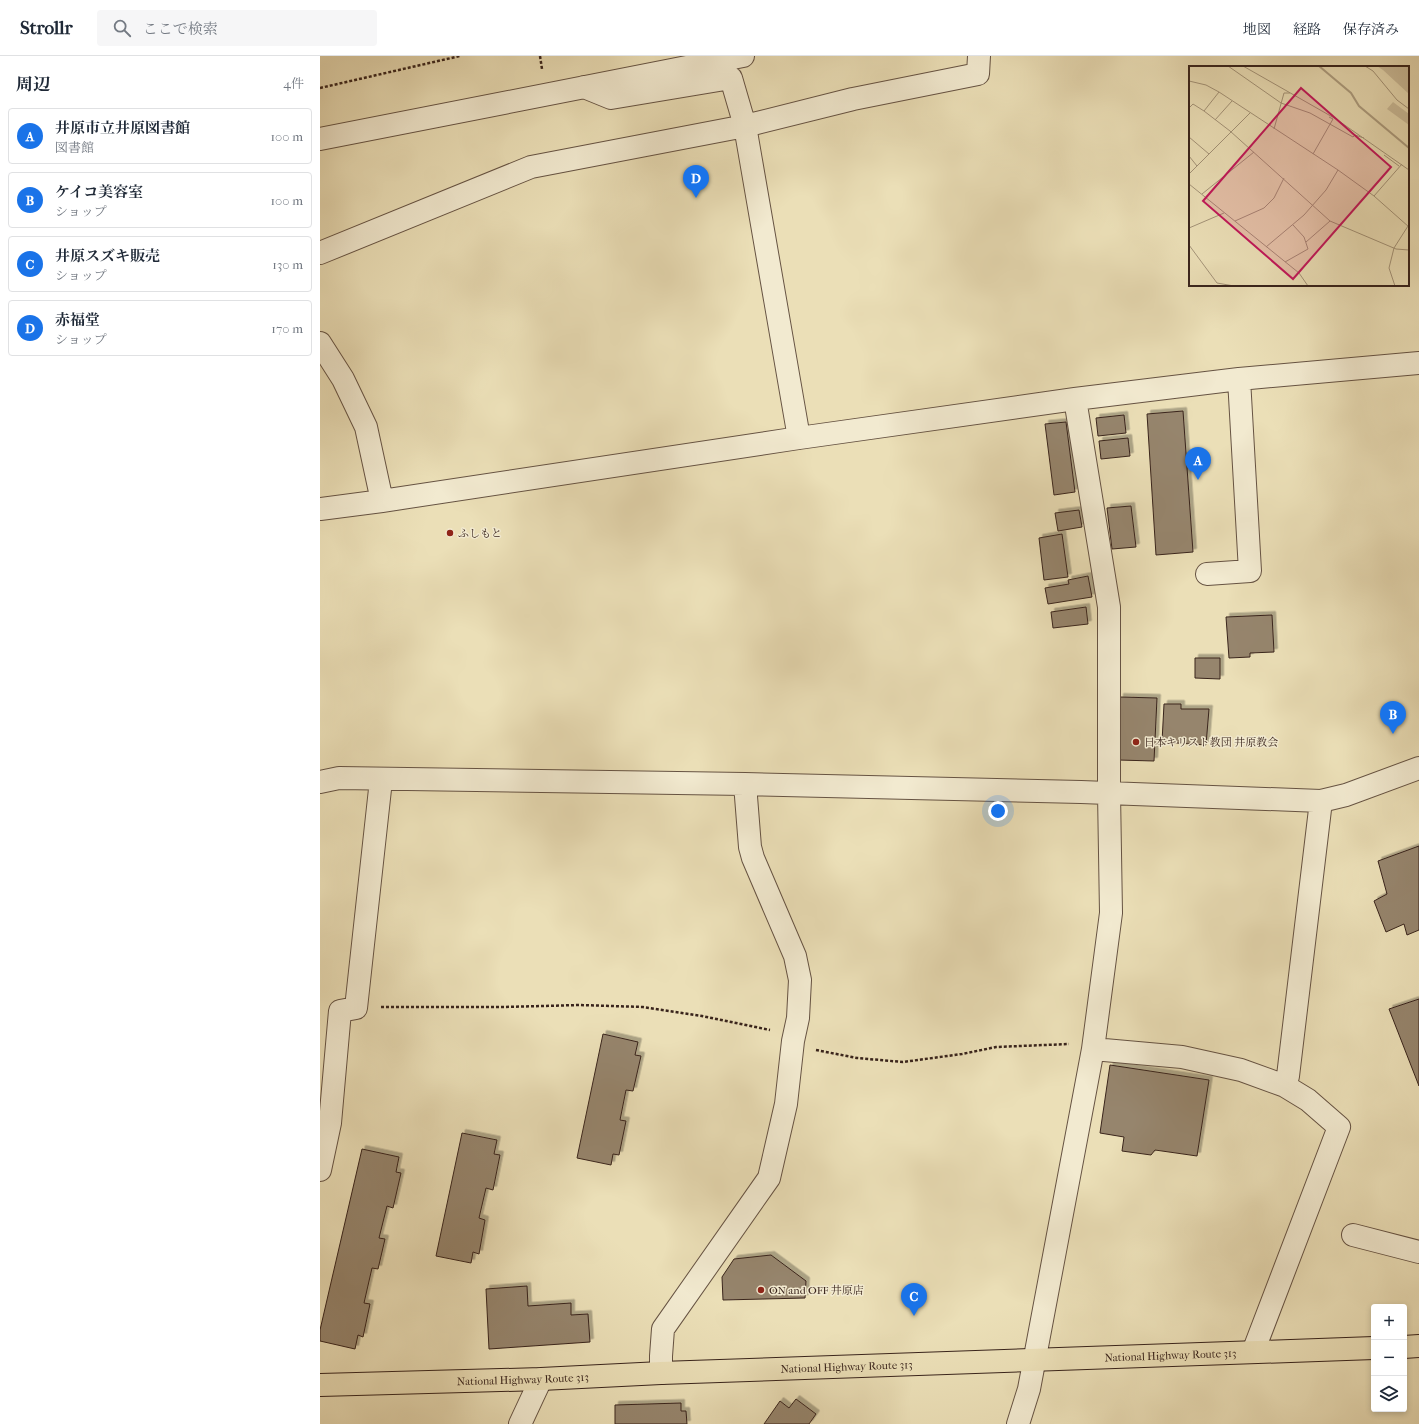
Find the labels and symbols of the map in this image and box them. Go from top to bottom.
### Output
inset map [1189,66,1409,286]
pin: D [683,165,709,198]
pin: A [1185,447,1211,480]
place label: ふしもと [458,527,502,540]
marker: ふしもと [445,528,455,538]
pin: B [1380,701,1406,734]
place label: 日本キリスト教団 井原教会 [1144,736,1278,749]
marker: 日本キリスト教団 井原教会 [1131,737,1141,747]
your location [988,801,1008,821]
pin: C [901,1283,927,1316]
place label: ON and OFF 井原店 [769,1284,864,1297]
marker: ON and OFF 井原店 [756,1285,766,1295]
street label: National Highway Route 313 [1104,1346,1237,1364]
street label: National Highway Route 313 [781,1358,913,1375]
street label: National Highway Route 313 [457,1370,589,1388]

